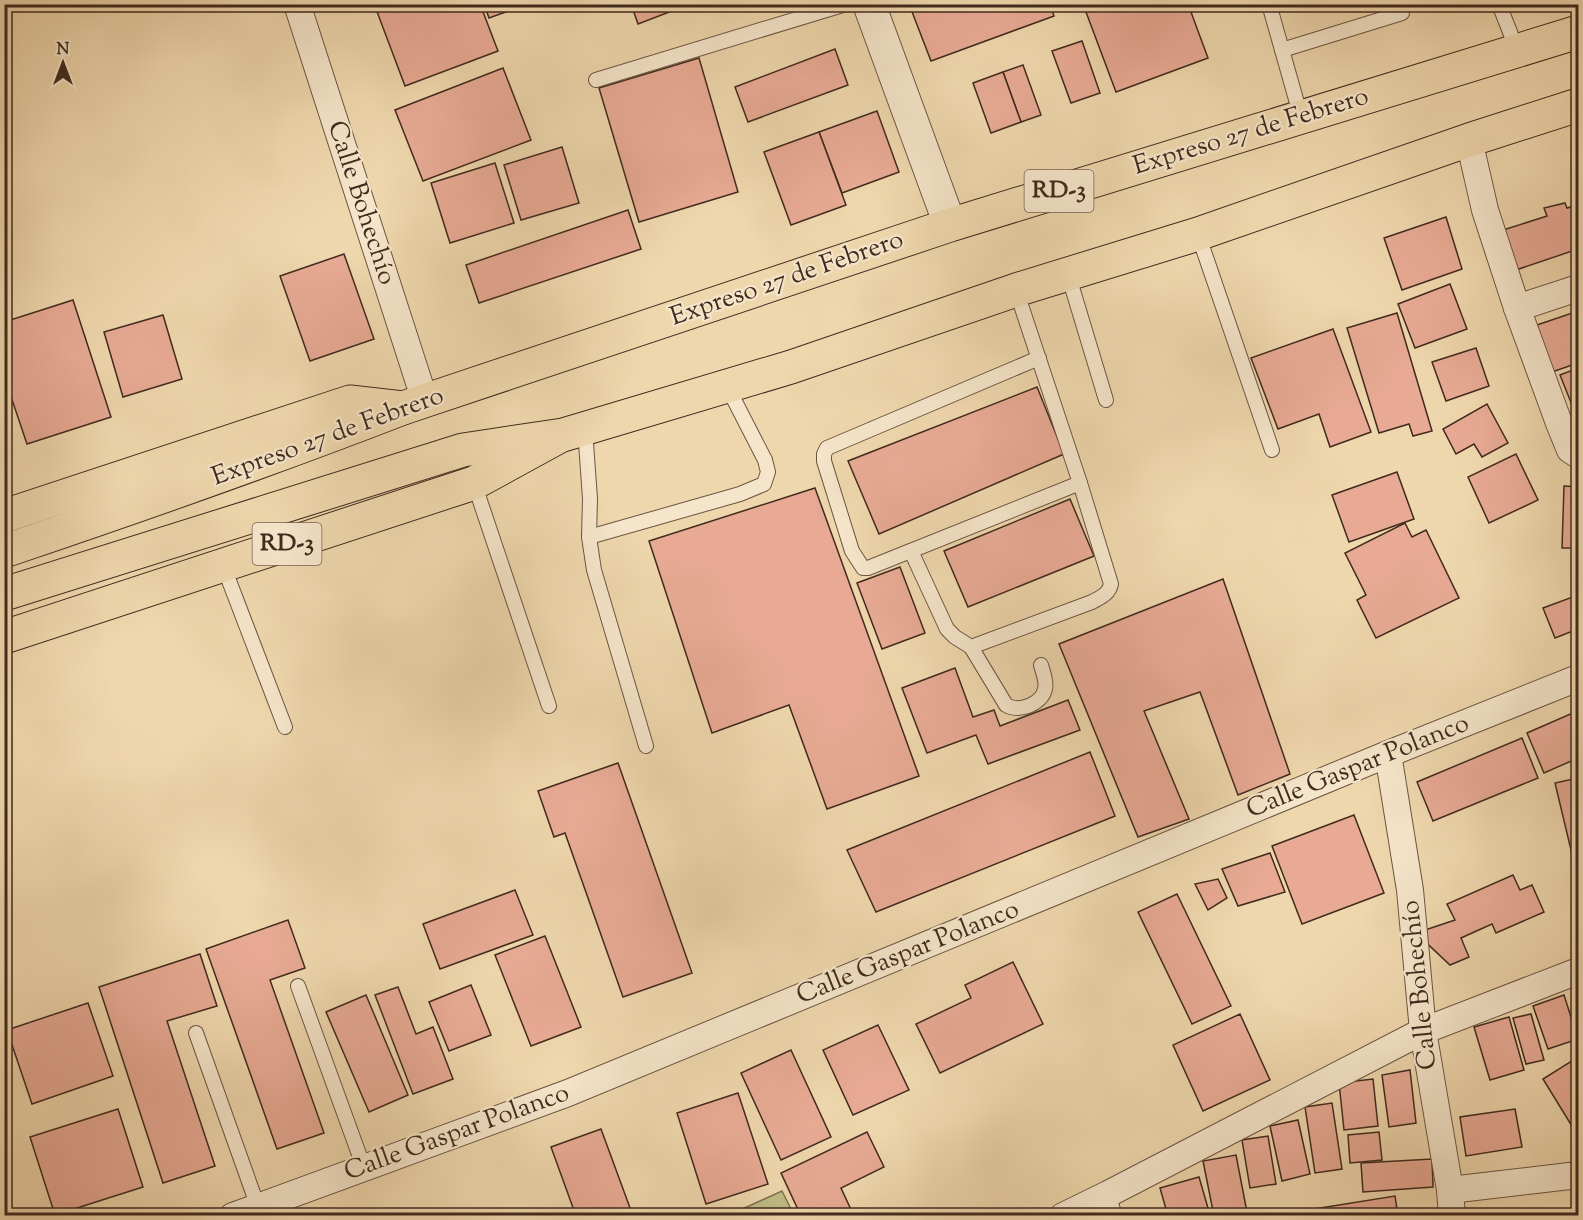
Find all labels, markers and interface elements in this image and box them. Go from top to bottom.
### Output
north arrow [33,33,93,93]
text: N [57,39,70,62]
street label: Expreso 27 de Febrero [1129,79,1373,185]
street label: Calle Bohechío [317,116,405,290]
road number: RD-3 [1024,170,1094,212]
street label: Expreso 27 de Febrero [665,222,909,336]
street label: Expreso 27 de Febrero [207,378,449,496]
road number: RD-3 [252,523,322,565]
street label: Calle Gaspar Polanco [1241,705,1475,829]
street label: Calle Gaspar Polanco [791,891,1025,1015]
street label: Calle Bohechío [1393,898,1447,1072]
street label: Calle Gaspar Polanco [339,1075,575,1191]

